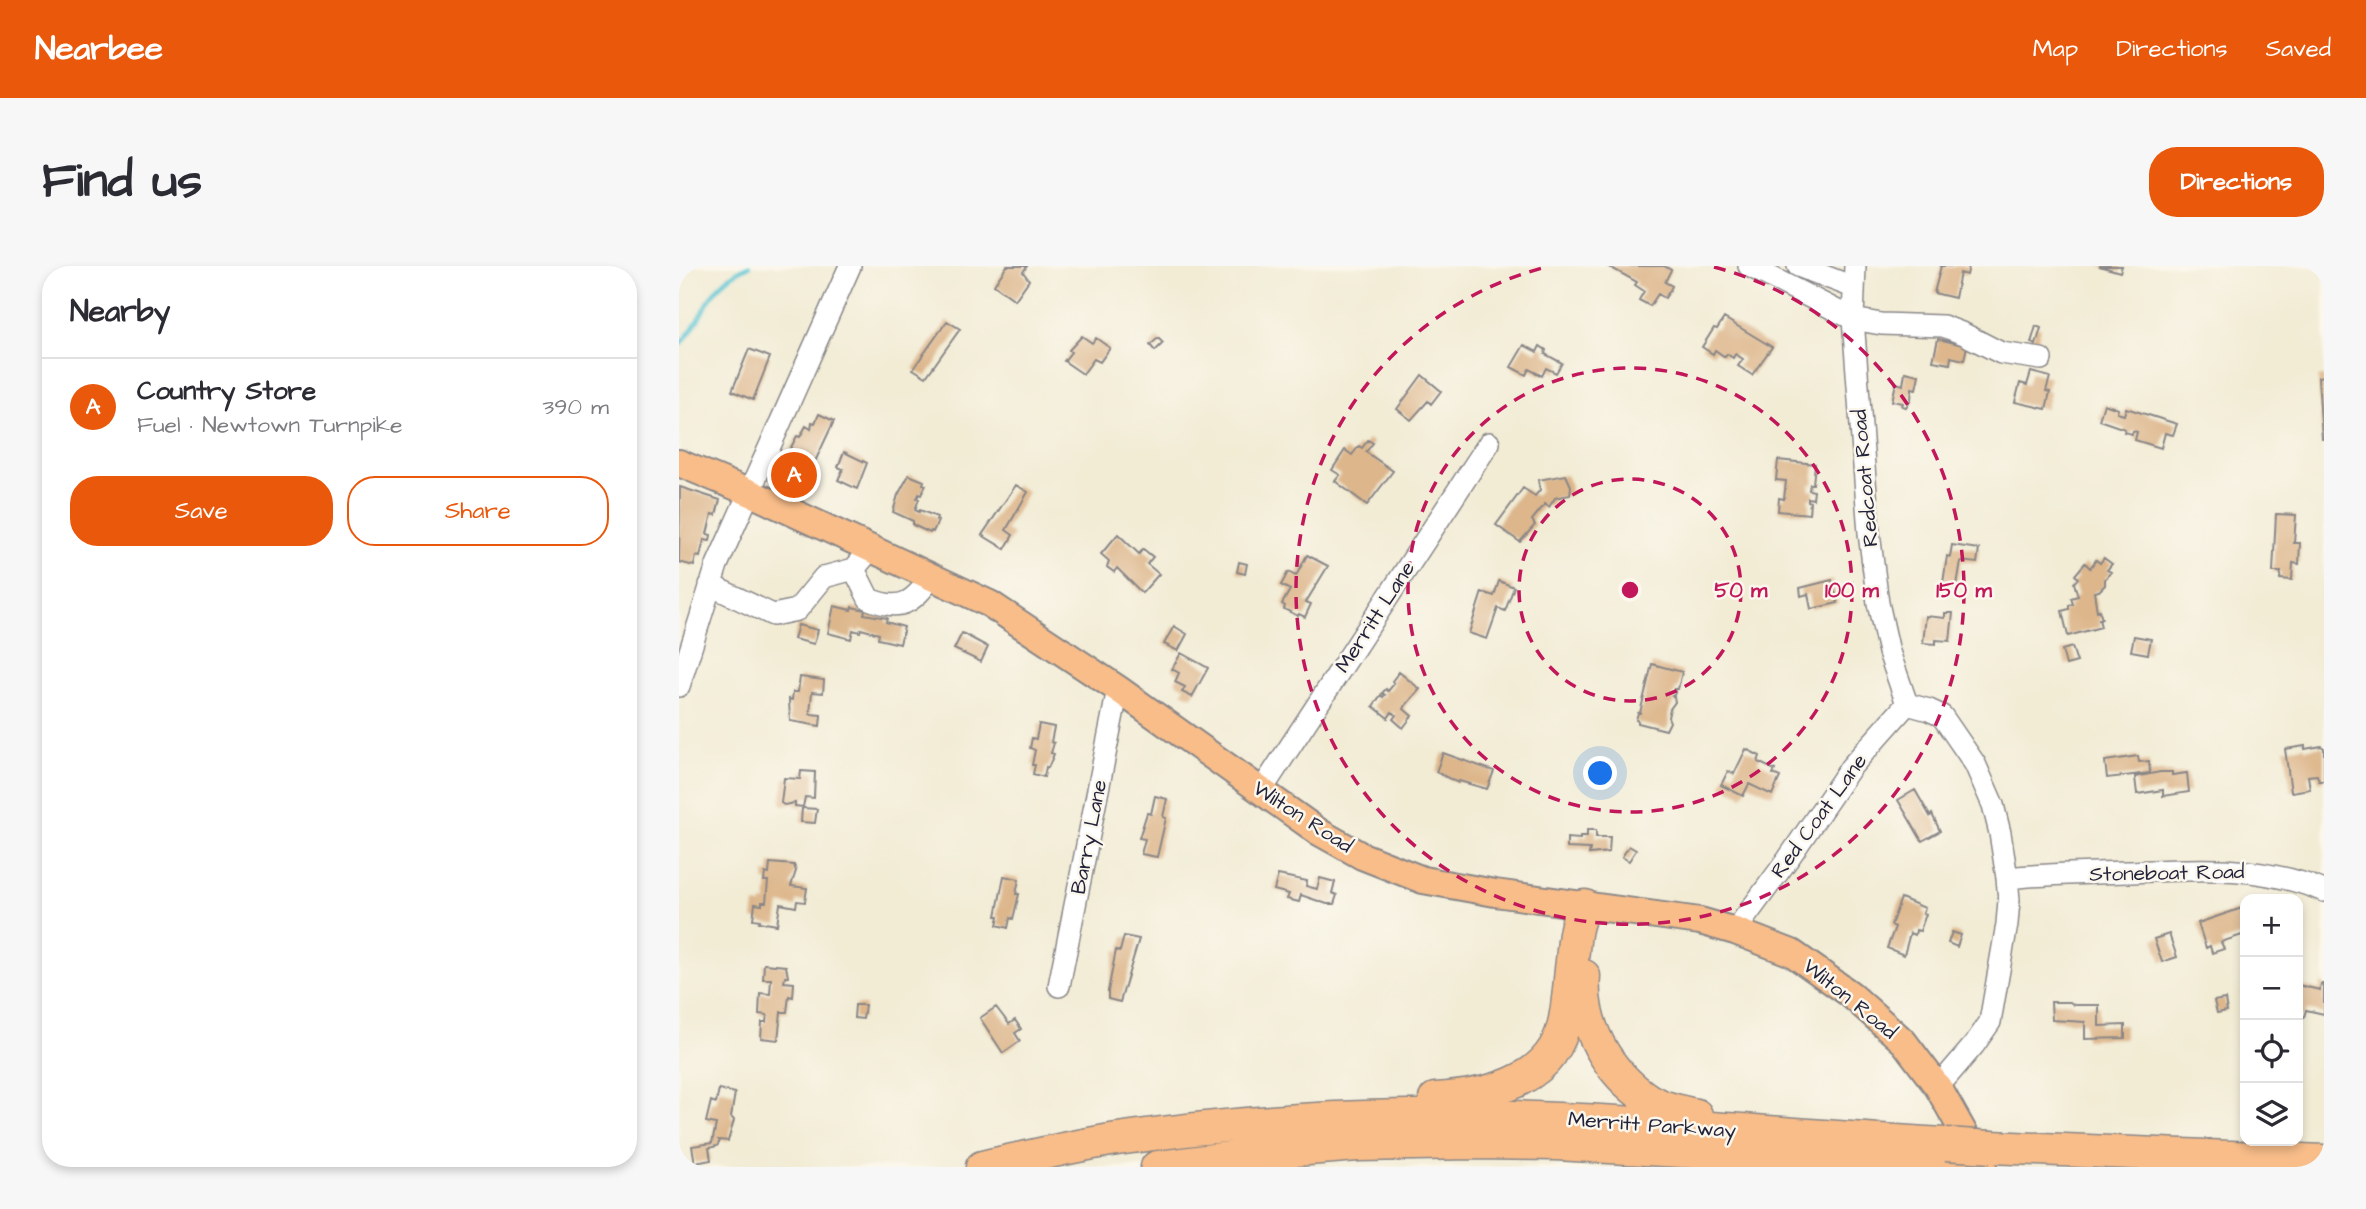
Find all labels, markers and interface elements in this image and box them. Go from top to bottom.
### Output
text: Nearbee [35,26,163,72]
text: Map [2033,32,2078,66]
text: Directions [2116,32,2228,66]
text: Saved [2266,32,2331,66]
button: Directions [2149,147,2324,217]
text: Find us [42,148,202,216]
text: Nearby [70,291,170,333]
text: Country Store [137,373,316,409]
text: A [86,391,100,423]
text: 390 m [543,391,609,423]
street label: Redcoat Road [1845,408,1885,548]
text: Fuel · Newtown Turnpike [137,409,402,441]
pin: A [771,449,817,501]
button: Save [70,476,333,546]
button: Share [347,476,609,546]
street label: Merritt Lane [1328,556,1422,678]
text: 50 m [1715,576,1768,605]
text: 100 m [1825,576,1880,605]
text: 150 m [1936,576,1992,605]
centre of rings [1618,578,1642,602]
street label: Red Coat Lane [1764,748,1874,884]
your location [1583,756,1617,790]
street label: Wilton Road [1247,774,1359,860]
street label: Barry Lane [1064,777,1116,897]
street label: Stoneboat Road [2089,857,2245,889]
map controls [2240,894,2303,1146]
button: + [2240,894,2303,957]
street label: Wilton Road [1797,952,1903,1046]
button: − [2240,957,2303,1020]
button: locate [2240,1020,2303,1083]
button: layers [2240,1083,2303,1146]
street label: Merritt Parkway [1567,1105,1737,1147]

